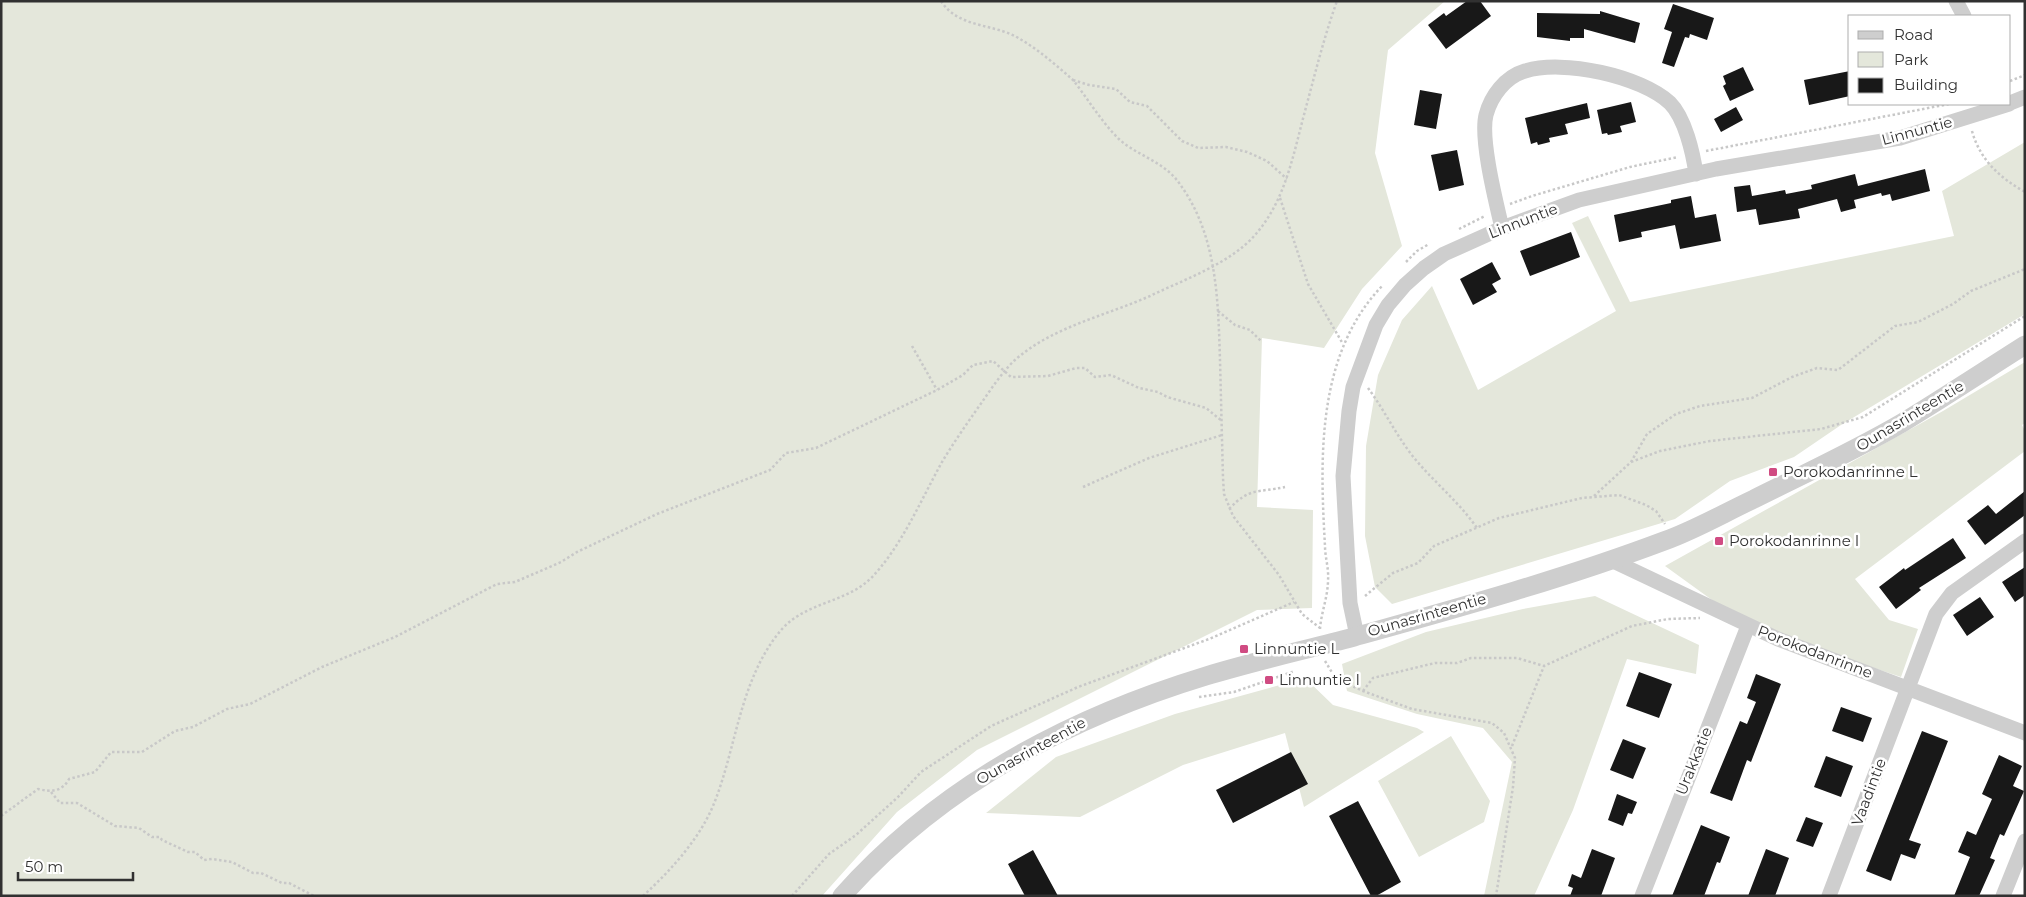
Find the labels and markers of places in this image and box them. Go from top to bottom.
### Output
place label: Porokodanrinne L [1783,462,1918,481]
marker: Porokodanrinne L [1767,466,1779,478]
place label: Porokodanrinne I [1729,531,1859,550]
marker: Porokodanrinne I [1713,535,1725,547]
place label: Linnuntie L [1254,639,1339,658]
marker: Linnuntie L [1238,643,1250,655]
place label: Linnuntie I [1279,670,1360,689]
marker: Linnuntie I [1263,674,1275,686]

